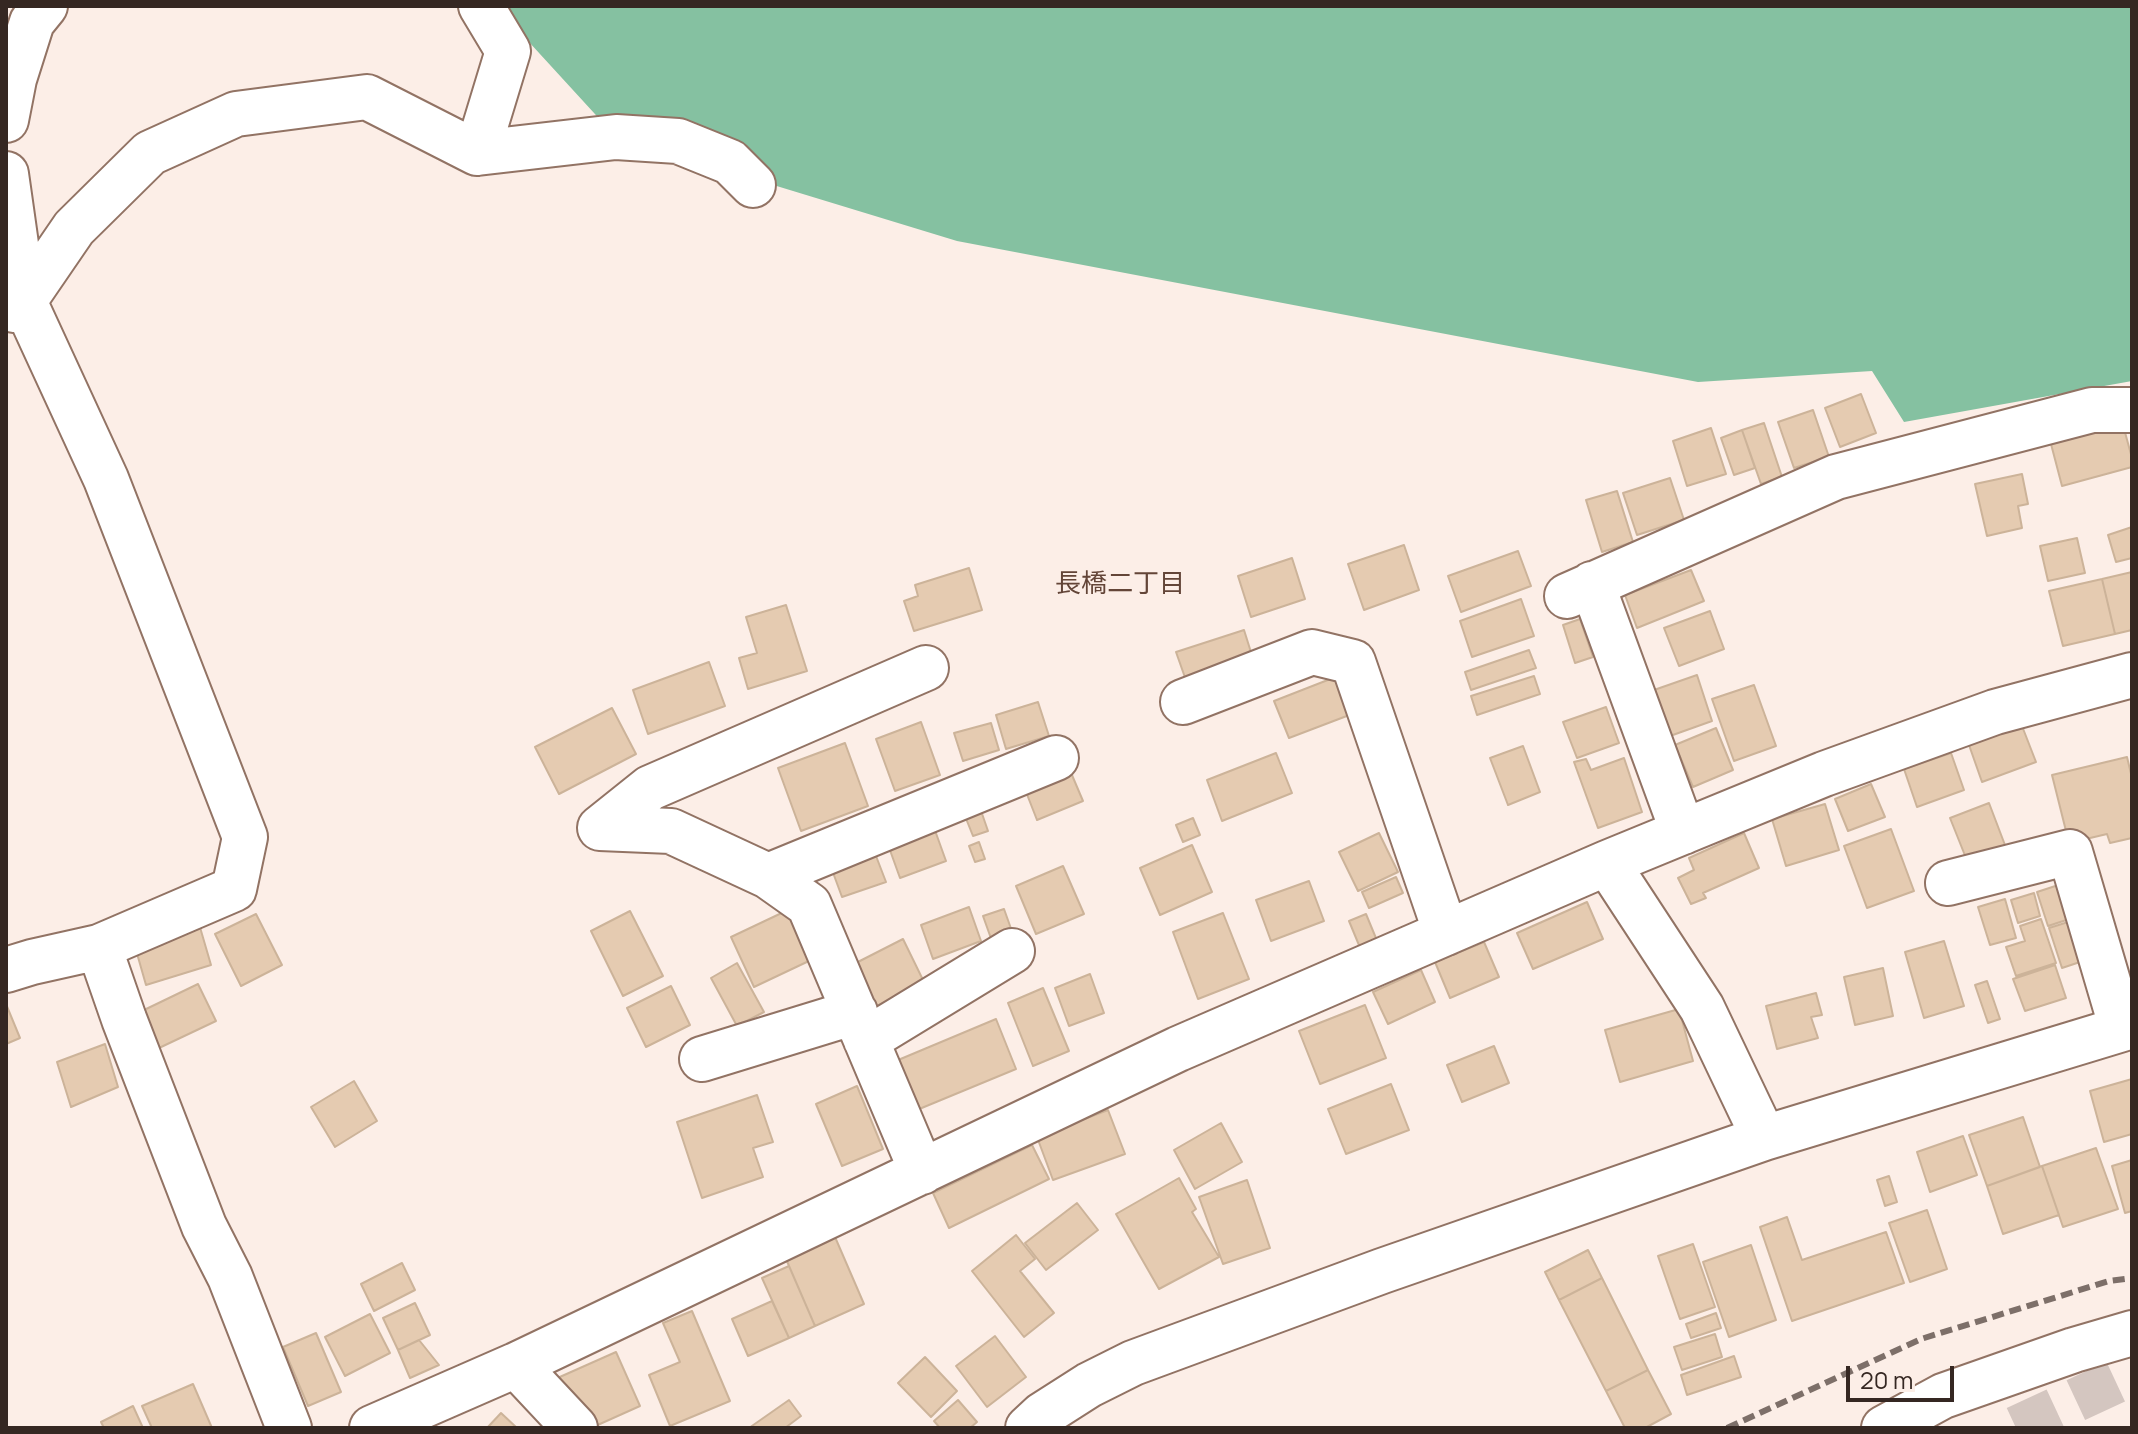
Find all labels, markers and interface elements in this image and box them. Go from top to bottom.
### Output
district label: 長橋二丁目 [1055,569,1185,601]
scale bar [1850,1350,1958,1400]
text: 20 m [1860,1363,1913,1396]

